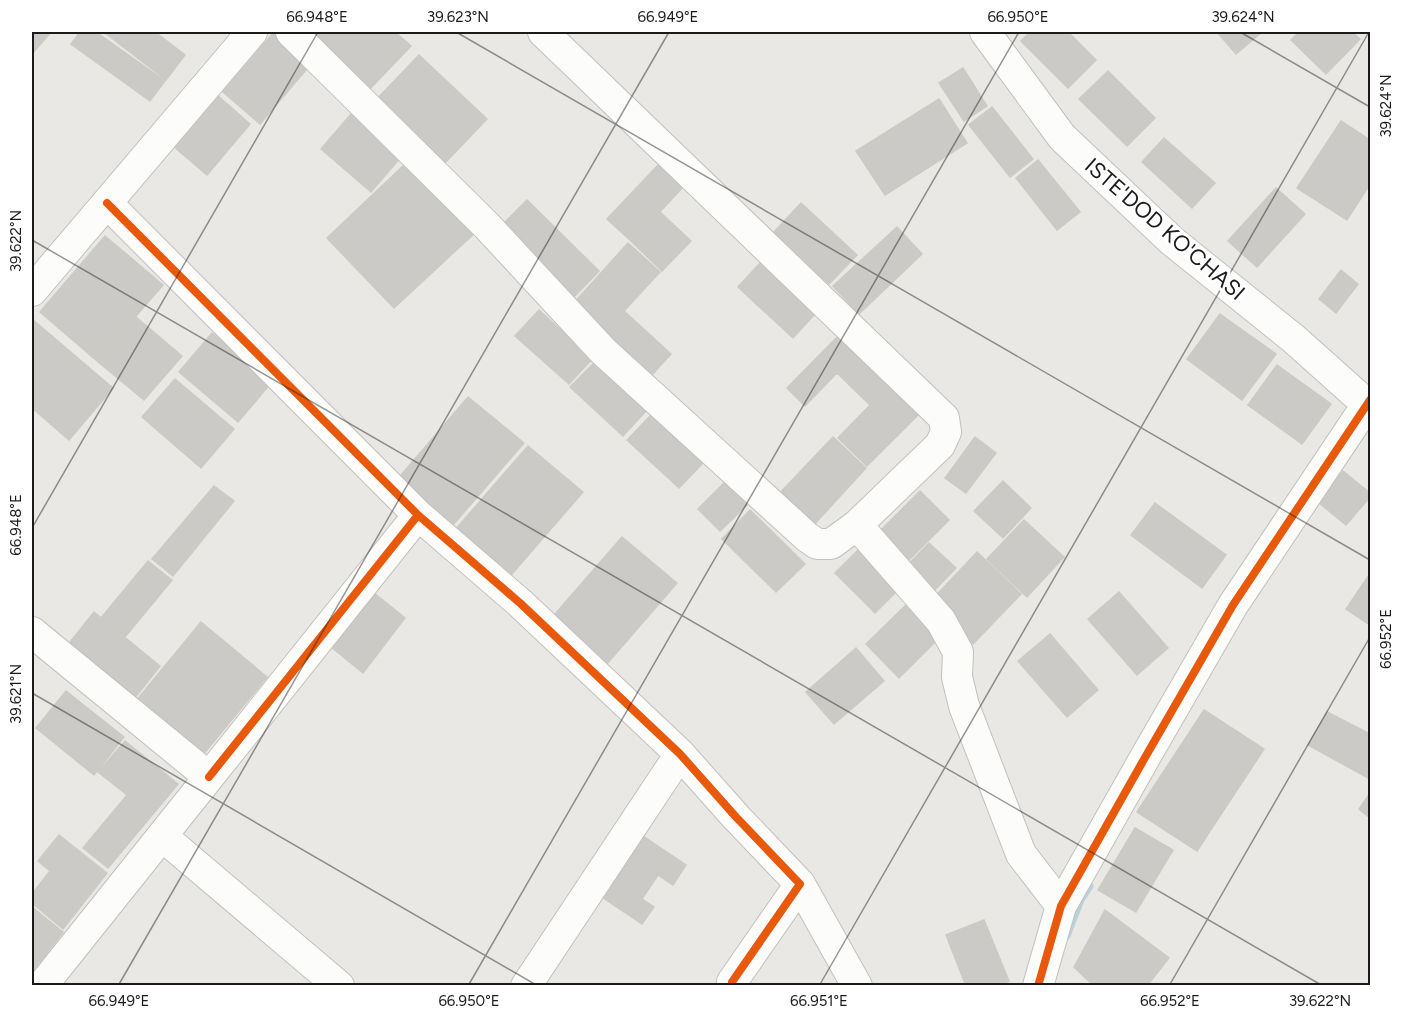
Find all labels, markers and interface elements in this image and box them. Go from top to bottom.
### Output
text: 66.948°E [286,8,348,26]
text: 39.623°N [427,8,489,26]
text: 66.949°E [638,8,698,26]
text: 66.950°E [987,8,1049,26]
text: 39.624°N [1211,8,1275,26]
text: 39.624°N [1377,74,1395,138]
street label: ISTE'DOD KO'CHASI [1079,152,1251,306]
text: 39.622°N [7,210,25,272]
text: 66.948°E [7,494,25,556]
text: 66.952°E [1377,609,1395,669]
text: 39.621°N [7,664,25,724]
text: 66.949°E [89,992,149,1010]
text: 66.950°E [438,992,500,1010]
text: 66.951°E [790,992,848,1010]
text: 66.952°E [1140,992,1200,1010]
text: 39.622°N [1289,992,1351,1010]

